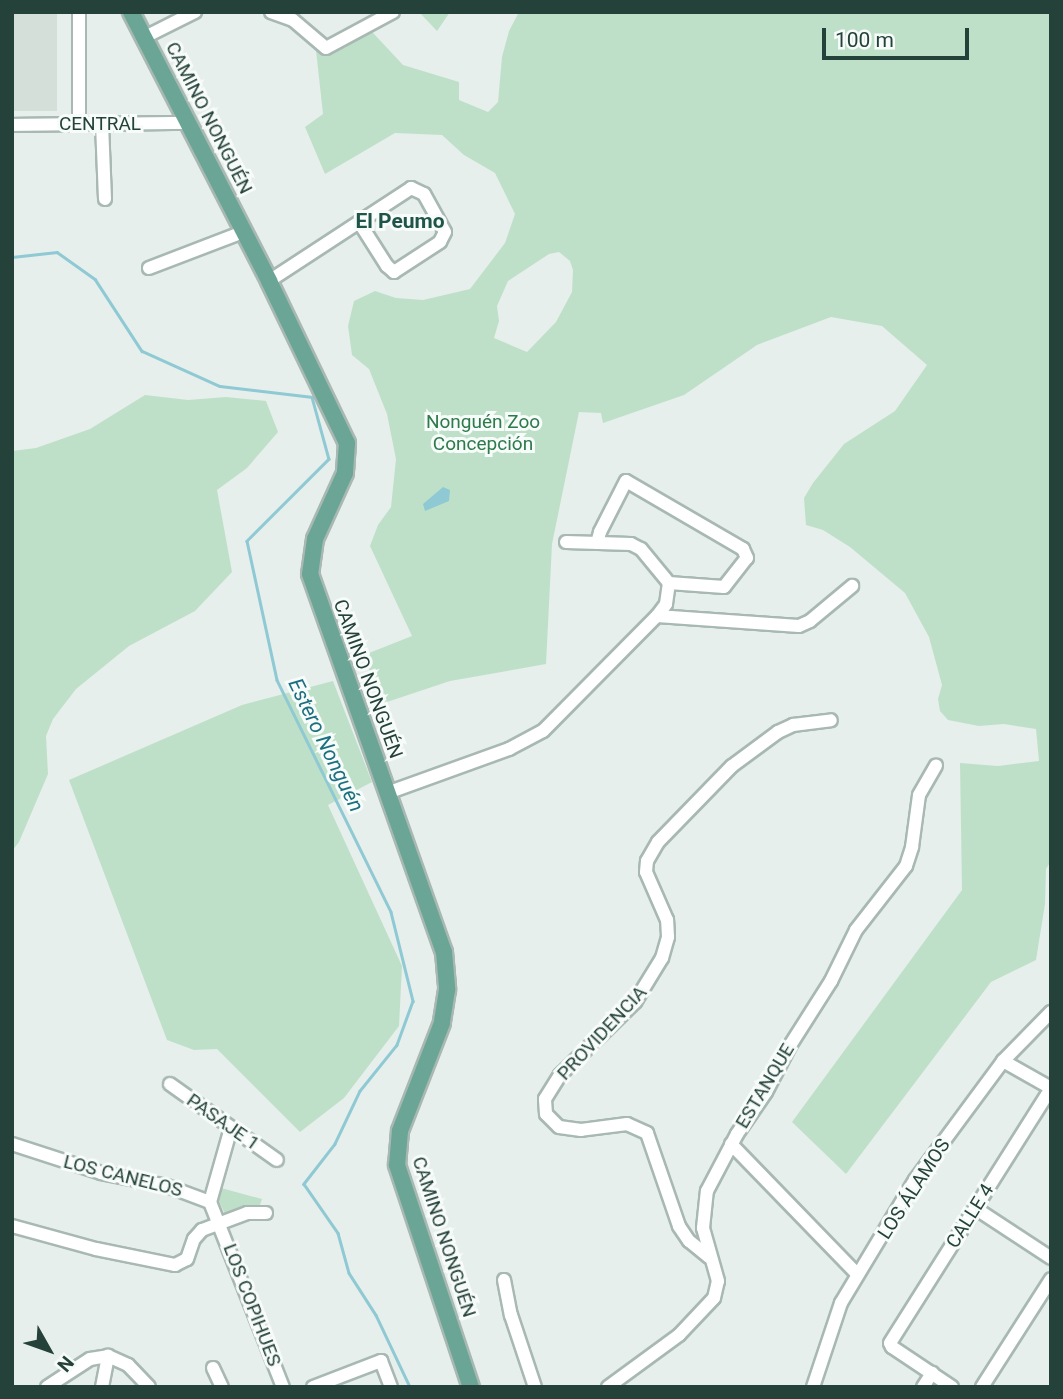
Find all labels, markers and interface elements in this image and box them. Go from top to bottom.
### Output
scale bar [825,14,972,58]
text: 100 m [835,28,894,52]
street label: CAMINO NONGUÉN [161,38,257,198]
street label: CENTRAL [59,113,141,135]
district label: El Peumo [355,208,445,234]
park label: Nonguén Zoo Concepción [426,411,540,455]
street label: CAMINO NONGUÉN [329,596,407,762]
water label: Estero Nonguén [283,674,369,816]
street label: PROVIDENCIA [552,981,652,1085]
street label: ESTANQUE [731,1039,799,1133]
street label: PASAJE 1 [182,1089,264,1155]
street label: LOS ÁLAMOS [873,1135,955,1243]
street label: LOS CANELOS [61,1150,185,1202]
street label: CAMINO NONGUÉN [407,1154,481,1320]
street label: CALLE 4 [941,1180,999,1252]
street label: LOS COPIHUES [218,1241,286,1369]
north arrow [14,1315,84,1385]
text: N [52,1351,79,1376]

